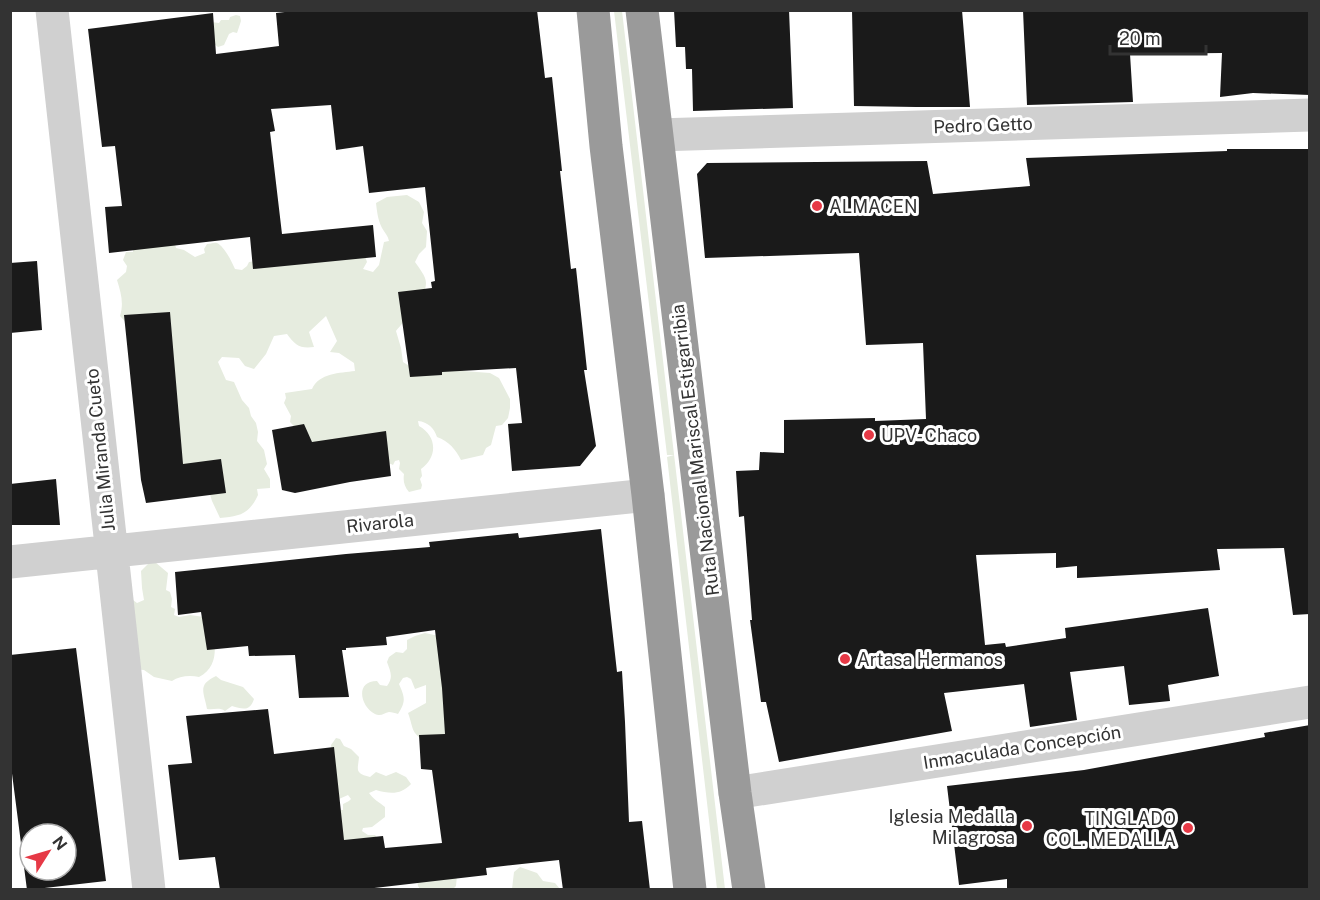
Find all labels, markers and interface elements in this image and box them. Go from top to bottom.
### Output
scale bar [1110,18,1206,56]
text: 20 m [1119,28,1161,49]
street label: Pedro Getto [933,113,1033,137]
place label: ALMACEN [829,196,918,217]
marker: ALMACEN [810,199,824,213]
street label: Ruta Nacional Mariscal Estigarribia [667,303,723,597]
street label: Julia Miranda Cueto [81,367,119,533]
place label: UPV- Chaco [881,425,977,446]
marker: UPV- Chaco [862,428,876,442]
street label: Rivarola [345,509,415,537]
place label: Artasa Hermanos [857,649,1003,670]
marker: Artasa Hermanos [838,652,852,666]
street label: Inmaculada Concepción [922,721,1122,773]
place label: Iglesia Medalla Milagrosa [889,806,1015,848]
place label: TINGLADO COL. MEDALLA [1046,808,1176,850]
marker: Iglesia Medalla Milagrosa [1020,819,1034,833]
marker: TINGLADO COL. MEDALLA [1181,821,1195,835]
north arrow [18,822,78,882]
text: N [48,833,71,854]

